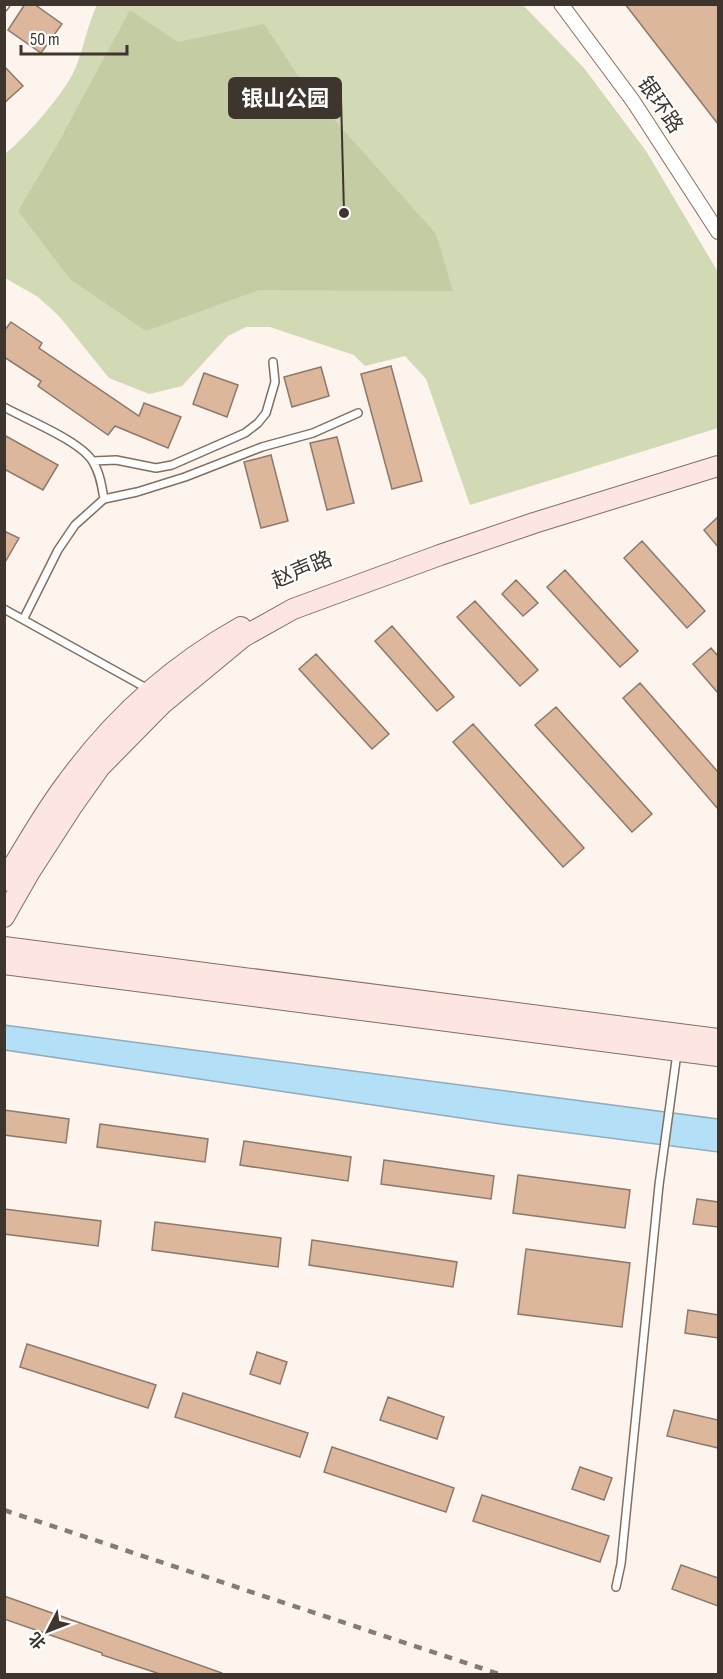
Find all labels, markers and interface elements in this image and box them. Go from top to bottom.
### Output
scale bar [21,18,128,56]
text: 50 m [30,29,60,50]
street label: 银环路 [632,72,688,138]
callout: 银山公园 [229,78,341,118]
text: 银山公园 [241,86,329,113]
street label: 赵声路 [268,546,336,594]
north arrow [18,1601,78,1661]
text: 北 [26,1628,50,1652]

